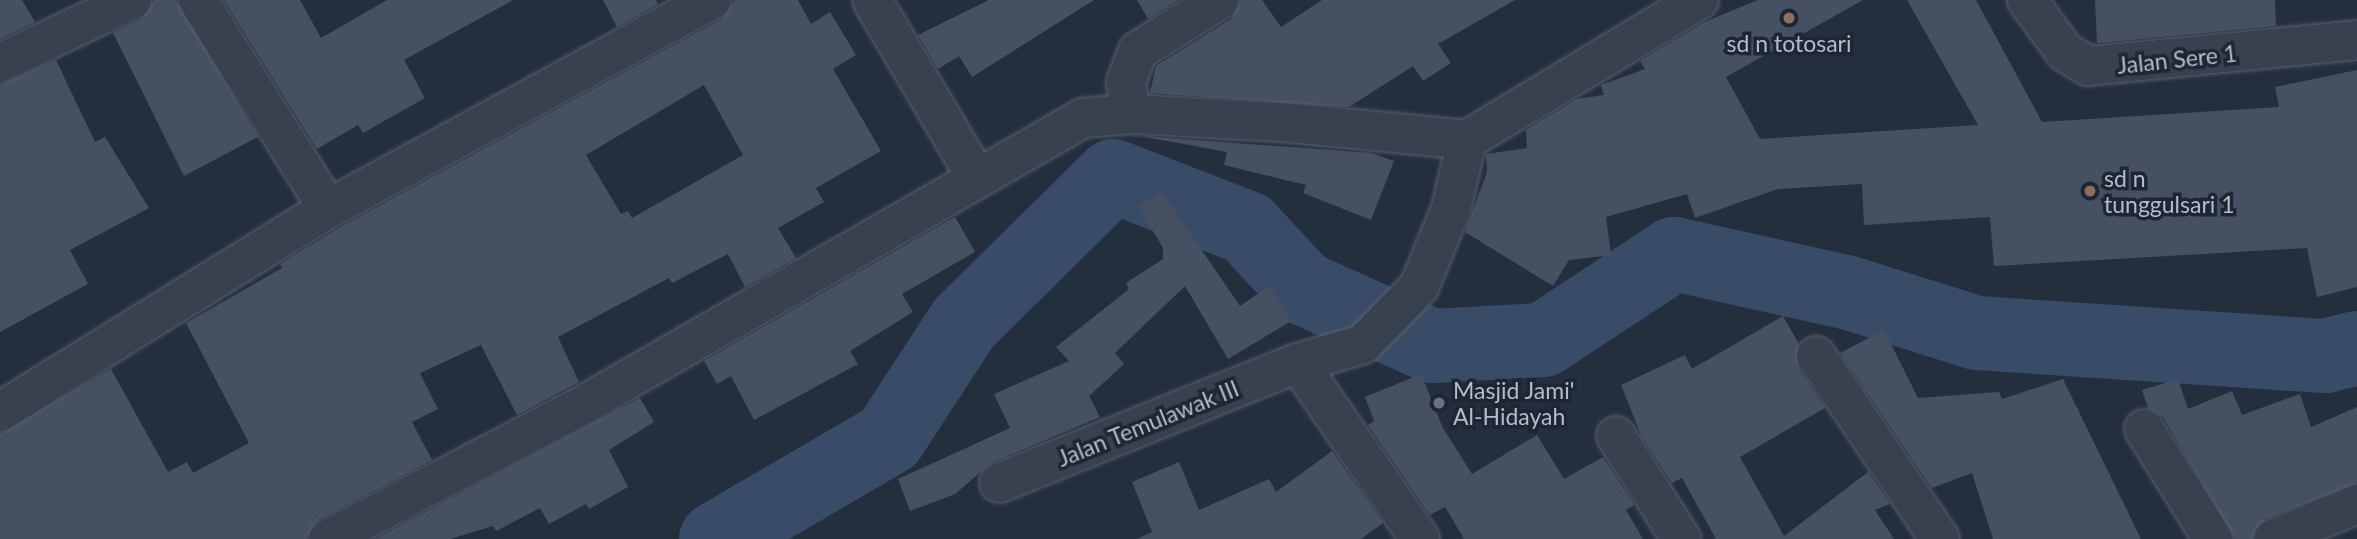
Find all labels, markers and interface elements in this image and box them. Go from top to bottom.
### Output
marker: sd n totosari [1781,10,1797,26]
place label: sd n totosari [1727,29,1851,57]
street label: Jalan Sere 1 [2116,39,2238,79]
place label: sd n tunggulsari 1 [2104,164,2235,218]
marker: sd n tunggulsari 1 [2082,183,2098,199]
street label: Jalan Temulawak III [1053,374,1243,472]
place label: Masjid Jami' Al-Hidayah [1453,376,1575,430]
marker: Masjid Jami' Al-Hidayah [1431,395,1447,411]

